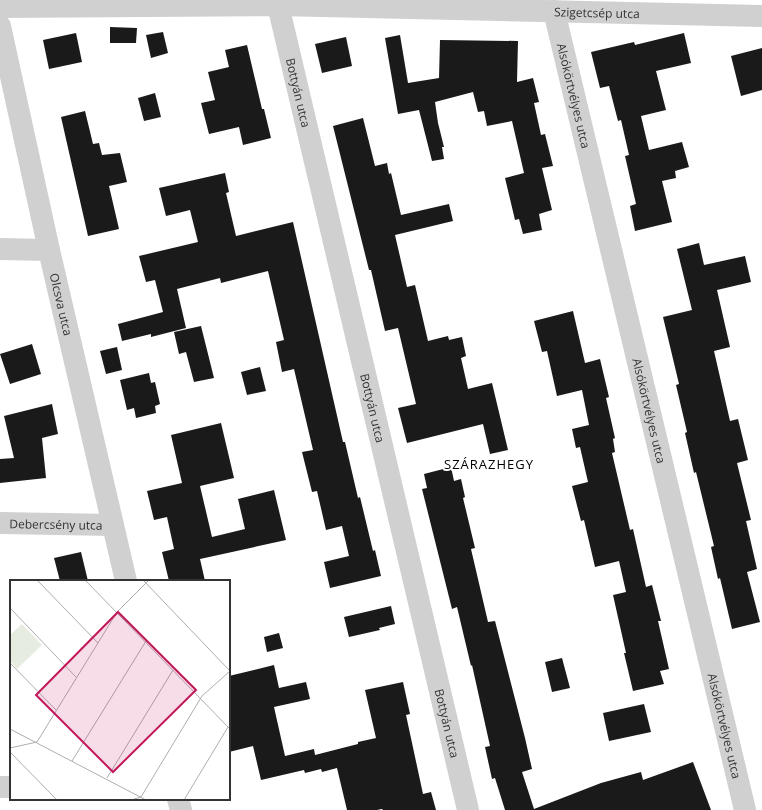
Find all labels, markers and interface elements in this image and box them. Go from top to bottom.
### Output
street label: Szigetcsép utca [554,3,640,22]
street label: Alsókörtvélyes utca [553,41,595,150]
street label: Bottyán utca [282,56,315,129]
street label: Olcsva utca [46,271,77,337]
street label: Alsókörtvélyes utca [629,356,670,465]
street label: Bottyán utca [357,372,390,444]
district label: SZÁRAZHEGY [444,455,534,473]
street label: Debercsény utca [9,515,103,533]
inset map [10,580,230,800]
street label: Alsókörtvélyes utca [704,671,746,780]
street label: Bottyán utca [431,687,464,760]

